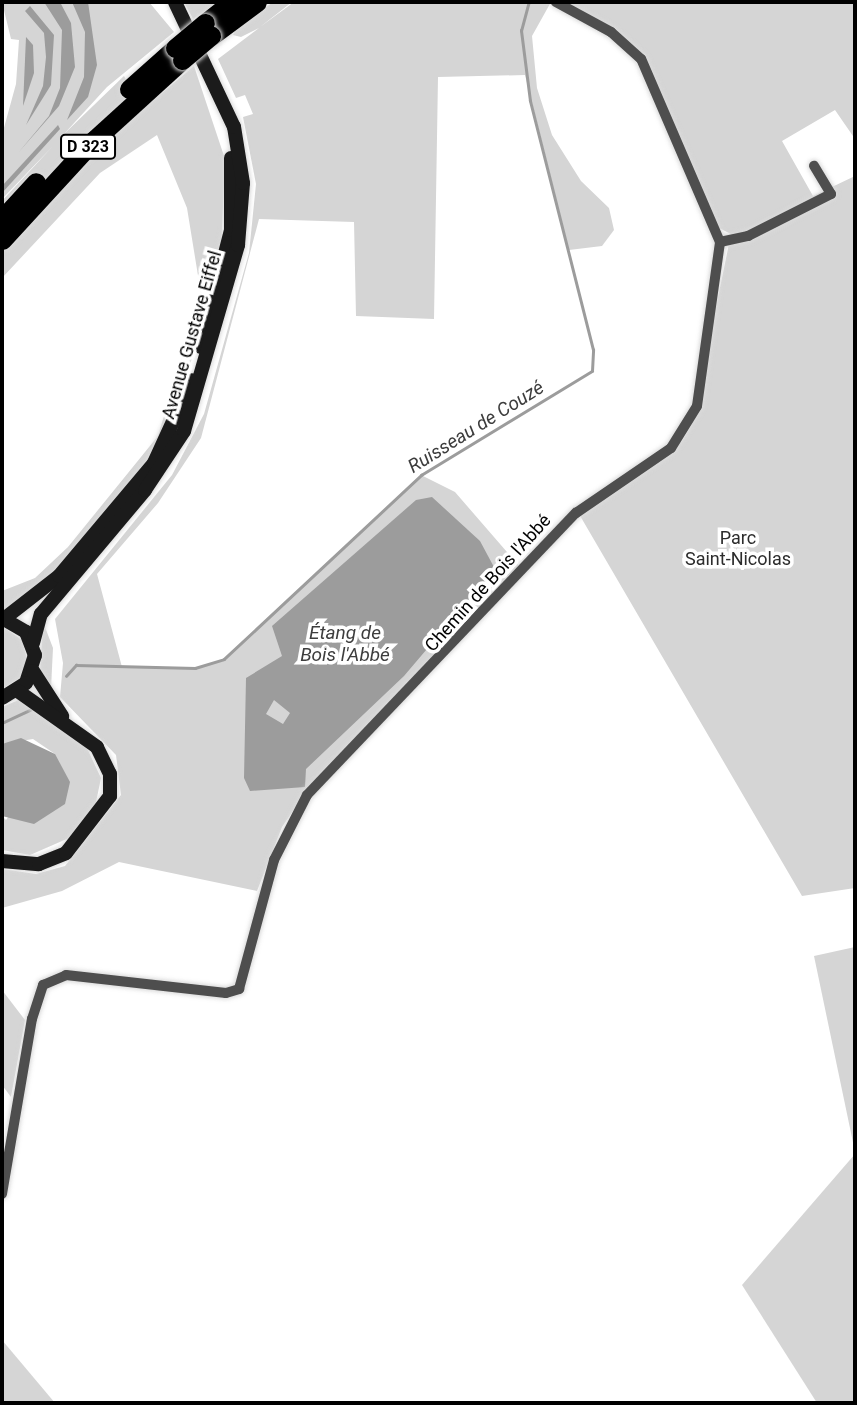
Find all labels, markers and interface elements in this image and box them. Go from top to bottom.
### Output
road number: D 323 [60,134,116,160]
street label: Avenue Gustave Eiffel [158,248,226,422]
water label: Ruisseau de Couzé [404,376,548,478]
street label: Chemin de Bois l'Abbé [421,510,555,656]
park label: Parc Saint-Nicolas [685,528,791,570]
water label: Étang de Bois l'Abbé [300,622,390,666]

